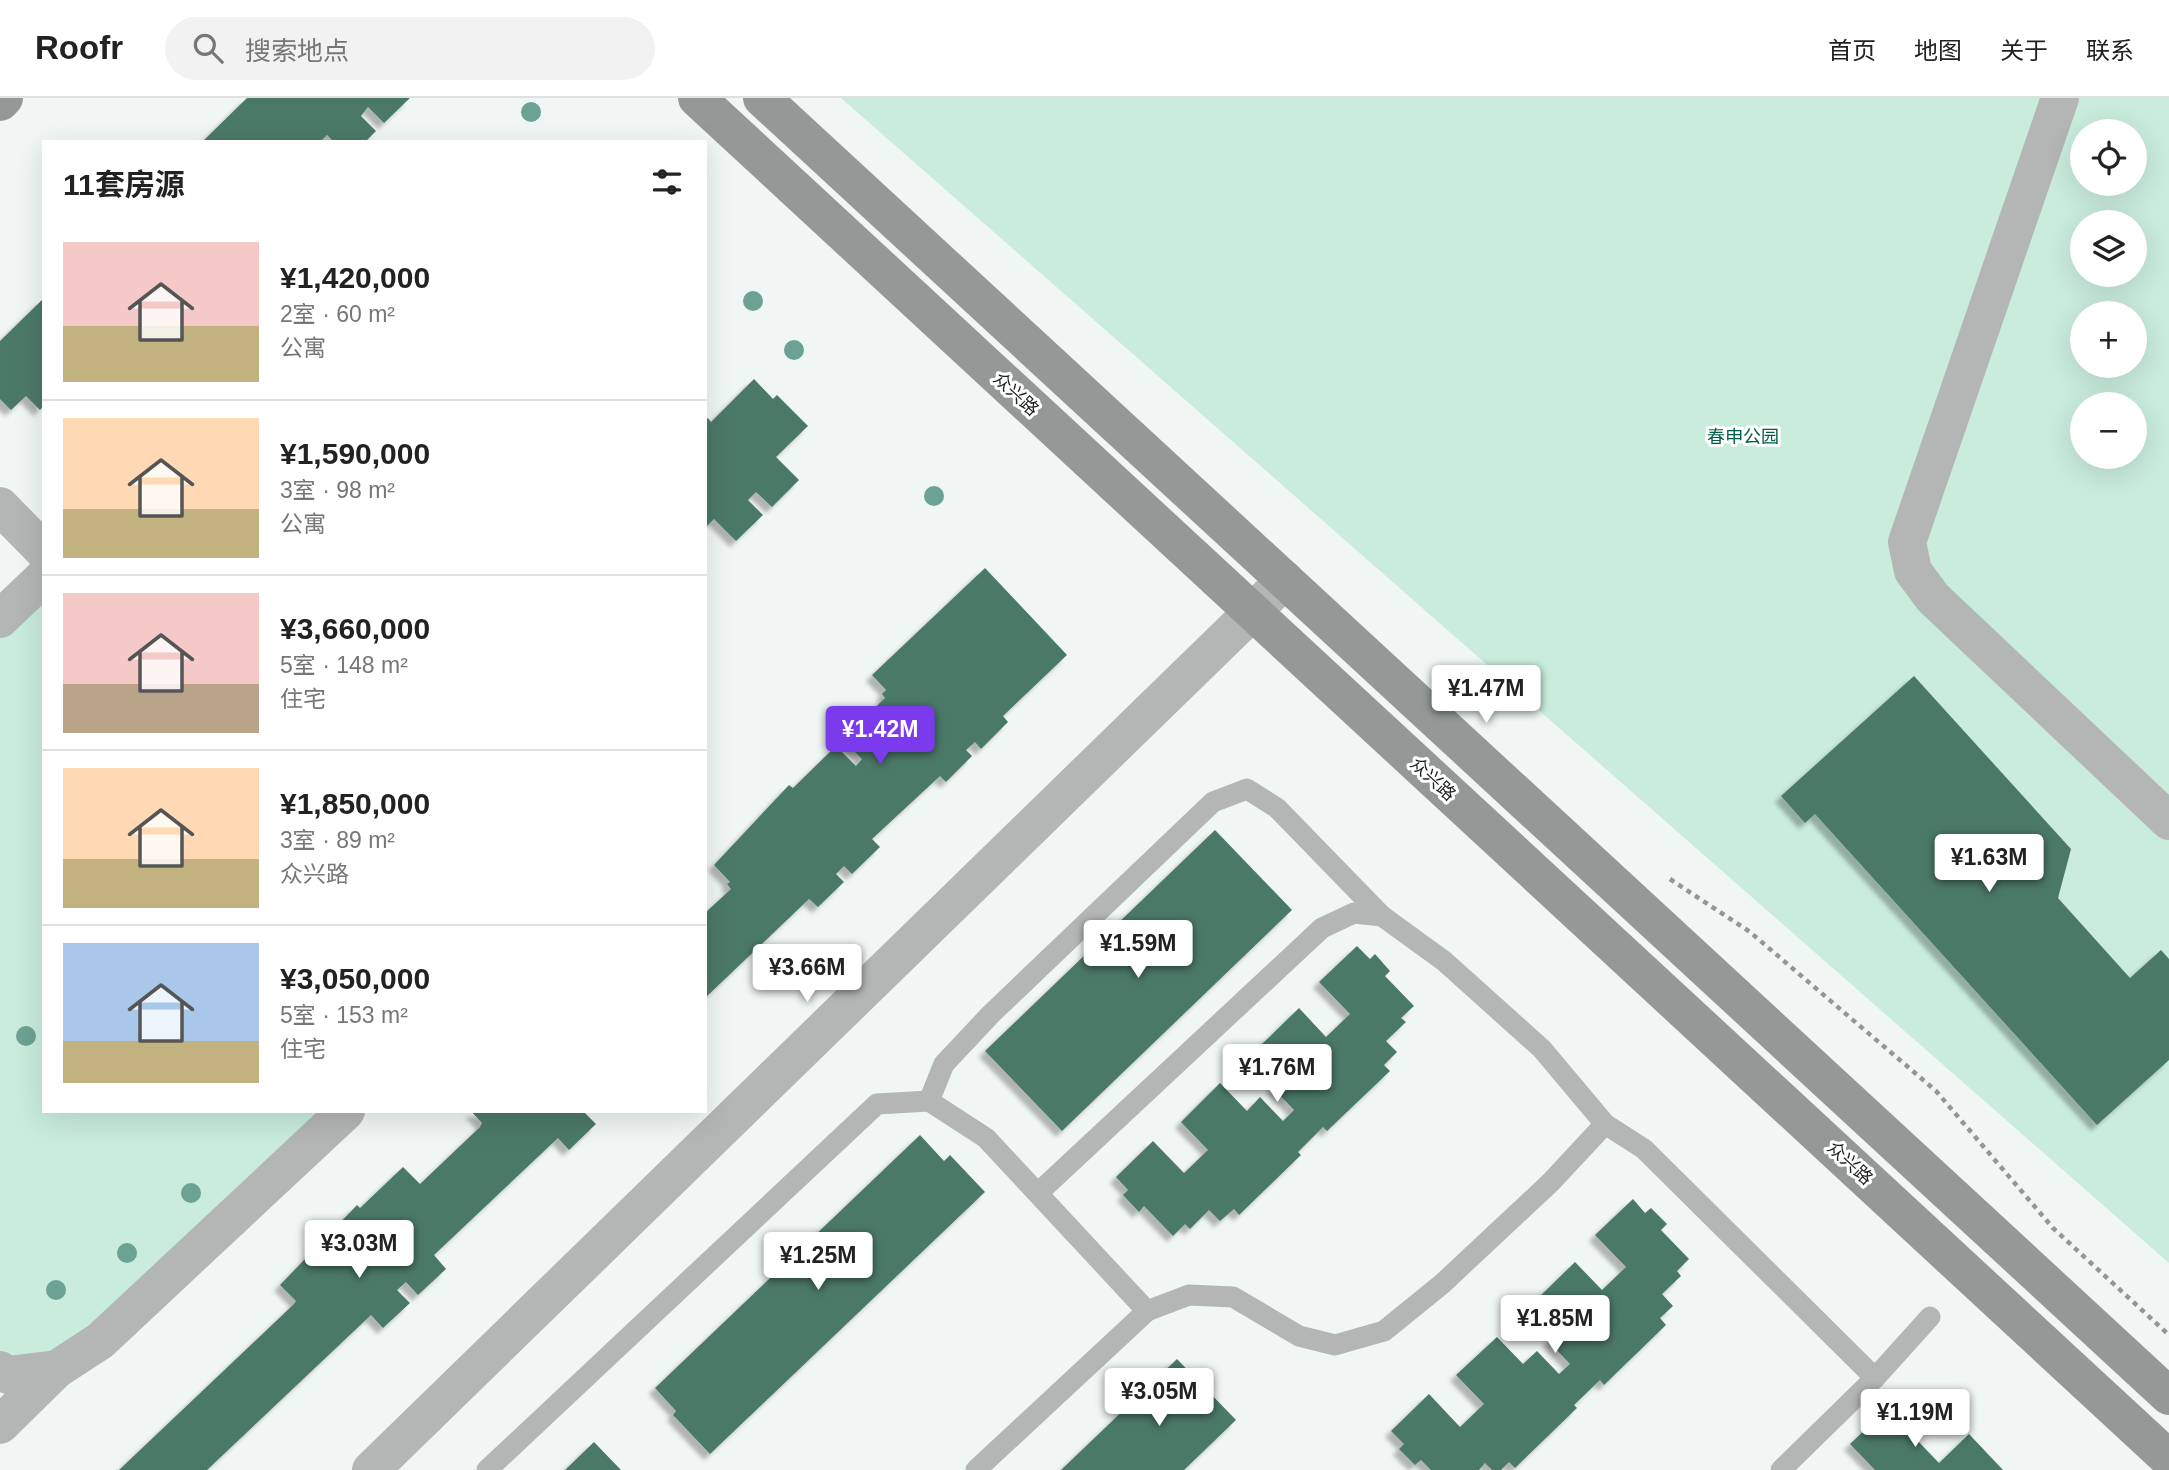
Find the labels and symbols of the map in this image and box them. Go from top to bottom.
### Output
street label: 众兴路 [989,368,1043,420]
park label: 春申公园 [1707,427,1779,447]
pin: ¥1.47M [1429,666,1543,725]
pin: ¥1.42M [823,706,937,766]
street label: 众兴路 [1406,753,1460,805]
pin: ¥1.63M [1932,834,2046,894]
pin: ¥1.59M [1081,920,1195,980]
pin: ¥3.66M [750,944,864,1004]
pin: ¥1.76M [1220,1044,1334,1104]
street label: 众兴路 [1823,1137,1877,1189]
pin: ¥3.03M [302,1220,416,1280]
pin: ¥1.25M [761,1232,875,1292]
pin: ¥1.85M [1498,1296,1612,1355]
pin: ¥3.05M [1102,1368,1216,1428]
pin: ¥1.19M [1858,1390,1972,1449]

